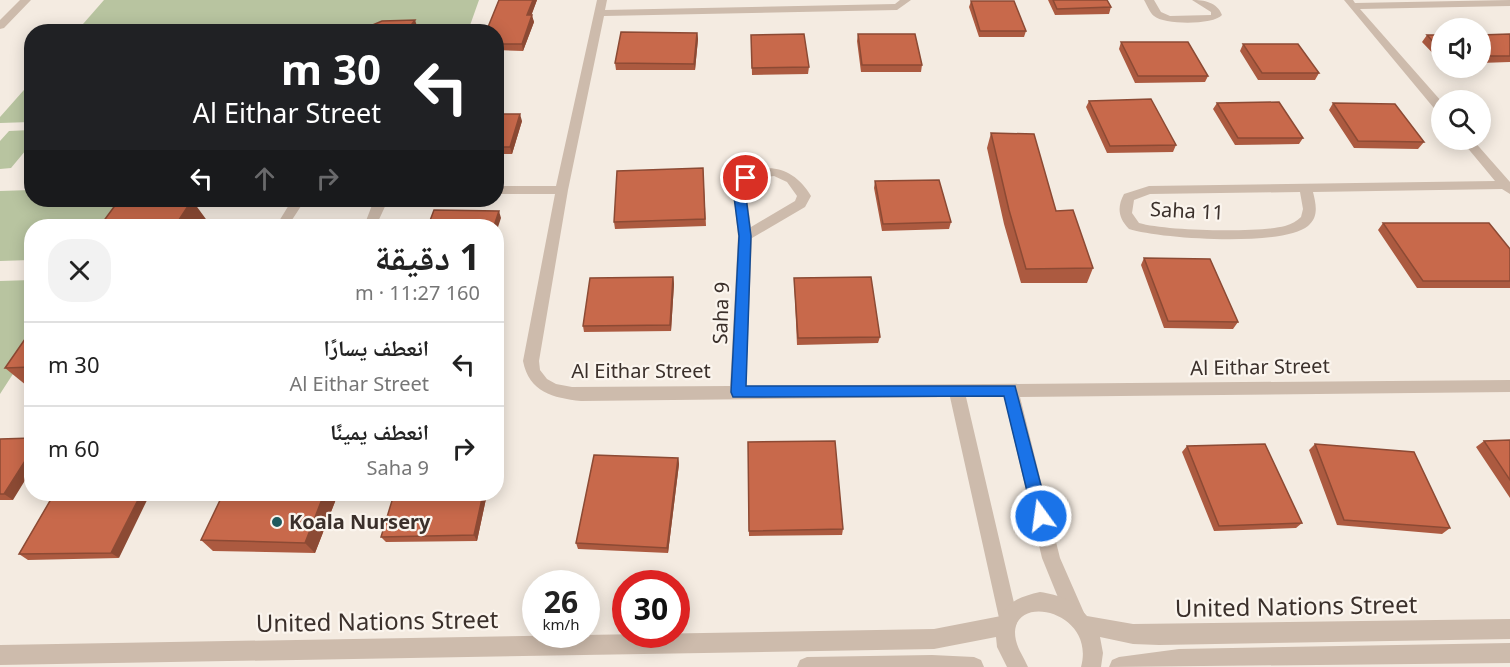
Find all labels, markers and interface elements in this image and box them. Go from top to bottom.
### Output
map controls [1431,18,1491,150]
button: sound [1431,18,1491,78]
text: 30 m [281,40,381,97]
icon: left [402,48,480,126]
button: search [1431,90,1491,150]
text: Al Eithar Street [193,94,381,131]
pin [720,152,771,203]
icon: arrive [729,161,762,194]
icon: left [185,162,218,195]
icon: ahead [248,162,281,195]
icon: right [311,162,344,195]
street label: Saha 11 [1149,195,1225,226]
text: 1 دقيقة [374,232,480,281]
button: close [48,239,111,302]
text: 160 m · 11:27 [355,279,480,306]
street label: Saha 9 [706,281,735,345]
text: انعطف يسارًا [324,332,429,362]
icon: left [447,348,480,381]
text: 30 m [48,349,99,379]
street label: Al Eithar Street [1190,352,1330,381]
street label: Al Eithar Street [571,357,711,384]
text: Al Eithar Street [289,370,429,397]
text: انعطف يمينًا [330,416,429,446]
icon: right [447,432,480,465]
text: 60 m [48,433,99,463]
text: Saha 9 [367,454,429,481]
position arrow [1009,484,1073,548]
place label: Koala Nursery [289,508,431,535]
marker: Koala Nursery [270,515,284,529]
speed limit sign: 30 [612,570,690,648]
text: 26 [544,581,578,622]
street label: United Nations Street [1174,587,1418,624]
street label: United Nations Street [255,602,499,639]
text: km/h [543,614,579,634]

